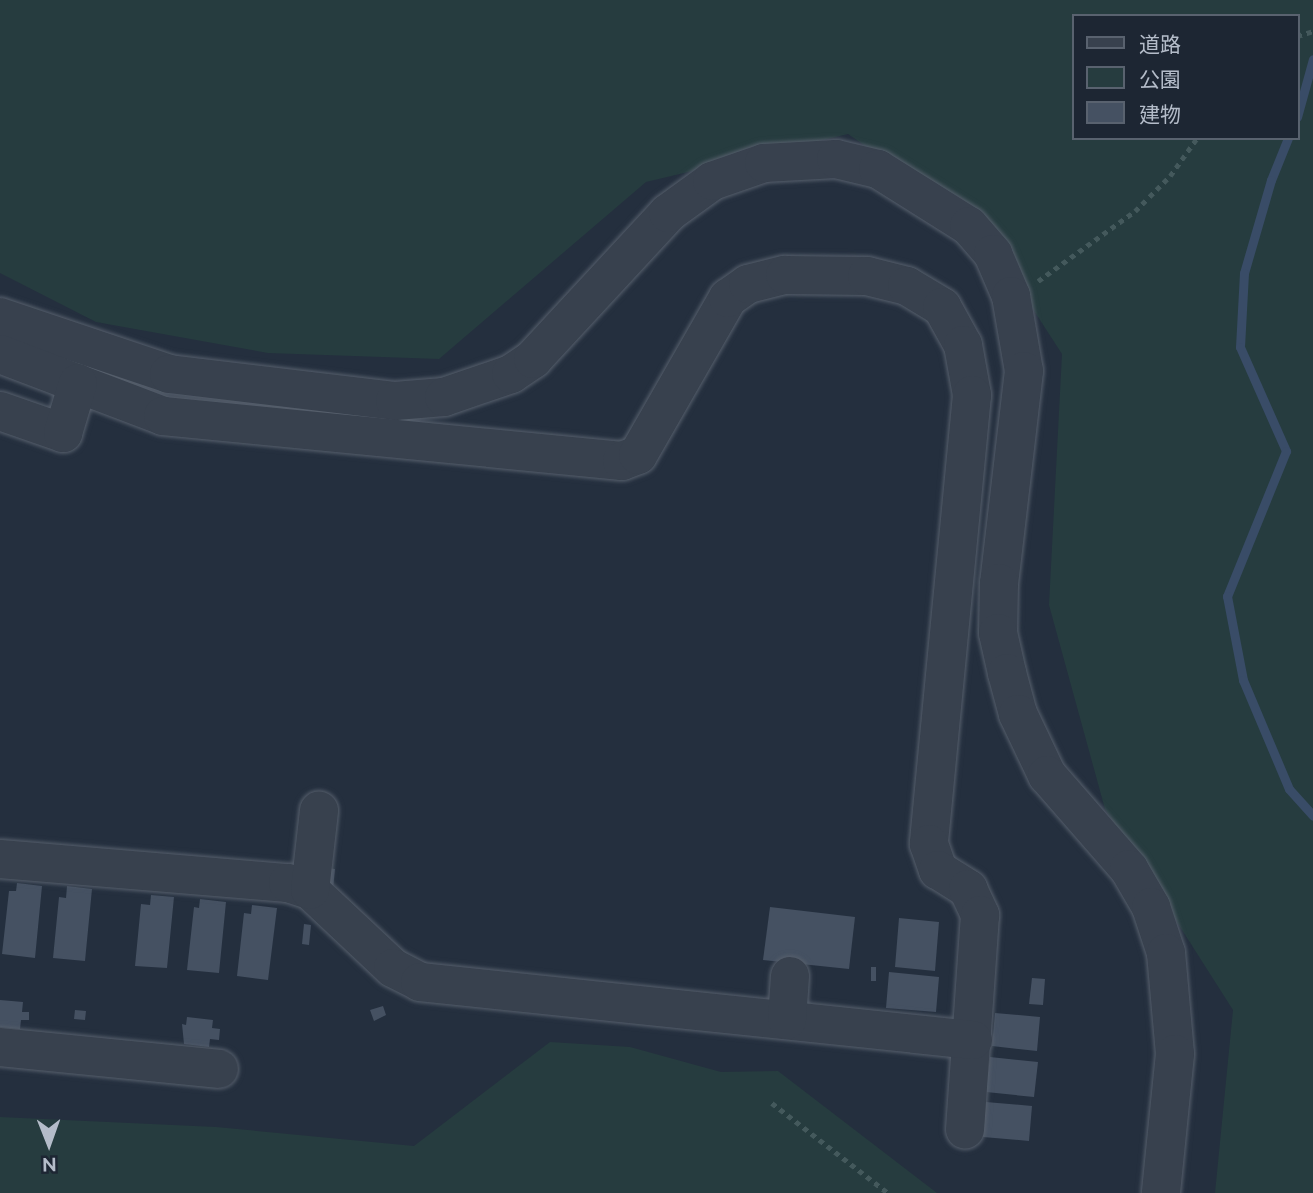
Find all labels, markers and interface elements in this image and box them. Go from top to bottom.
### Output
legend [1072,14,1299,140]
text: 道路 [1139,32,1181,57]
text: 公園 [1139,67,1181,92]
text: 建物 [1139,102,1181,127]
north arrow [14,1109,84,1179]
text: N [42,1154,57,1176]

